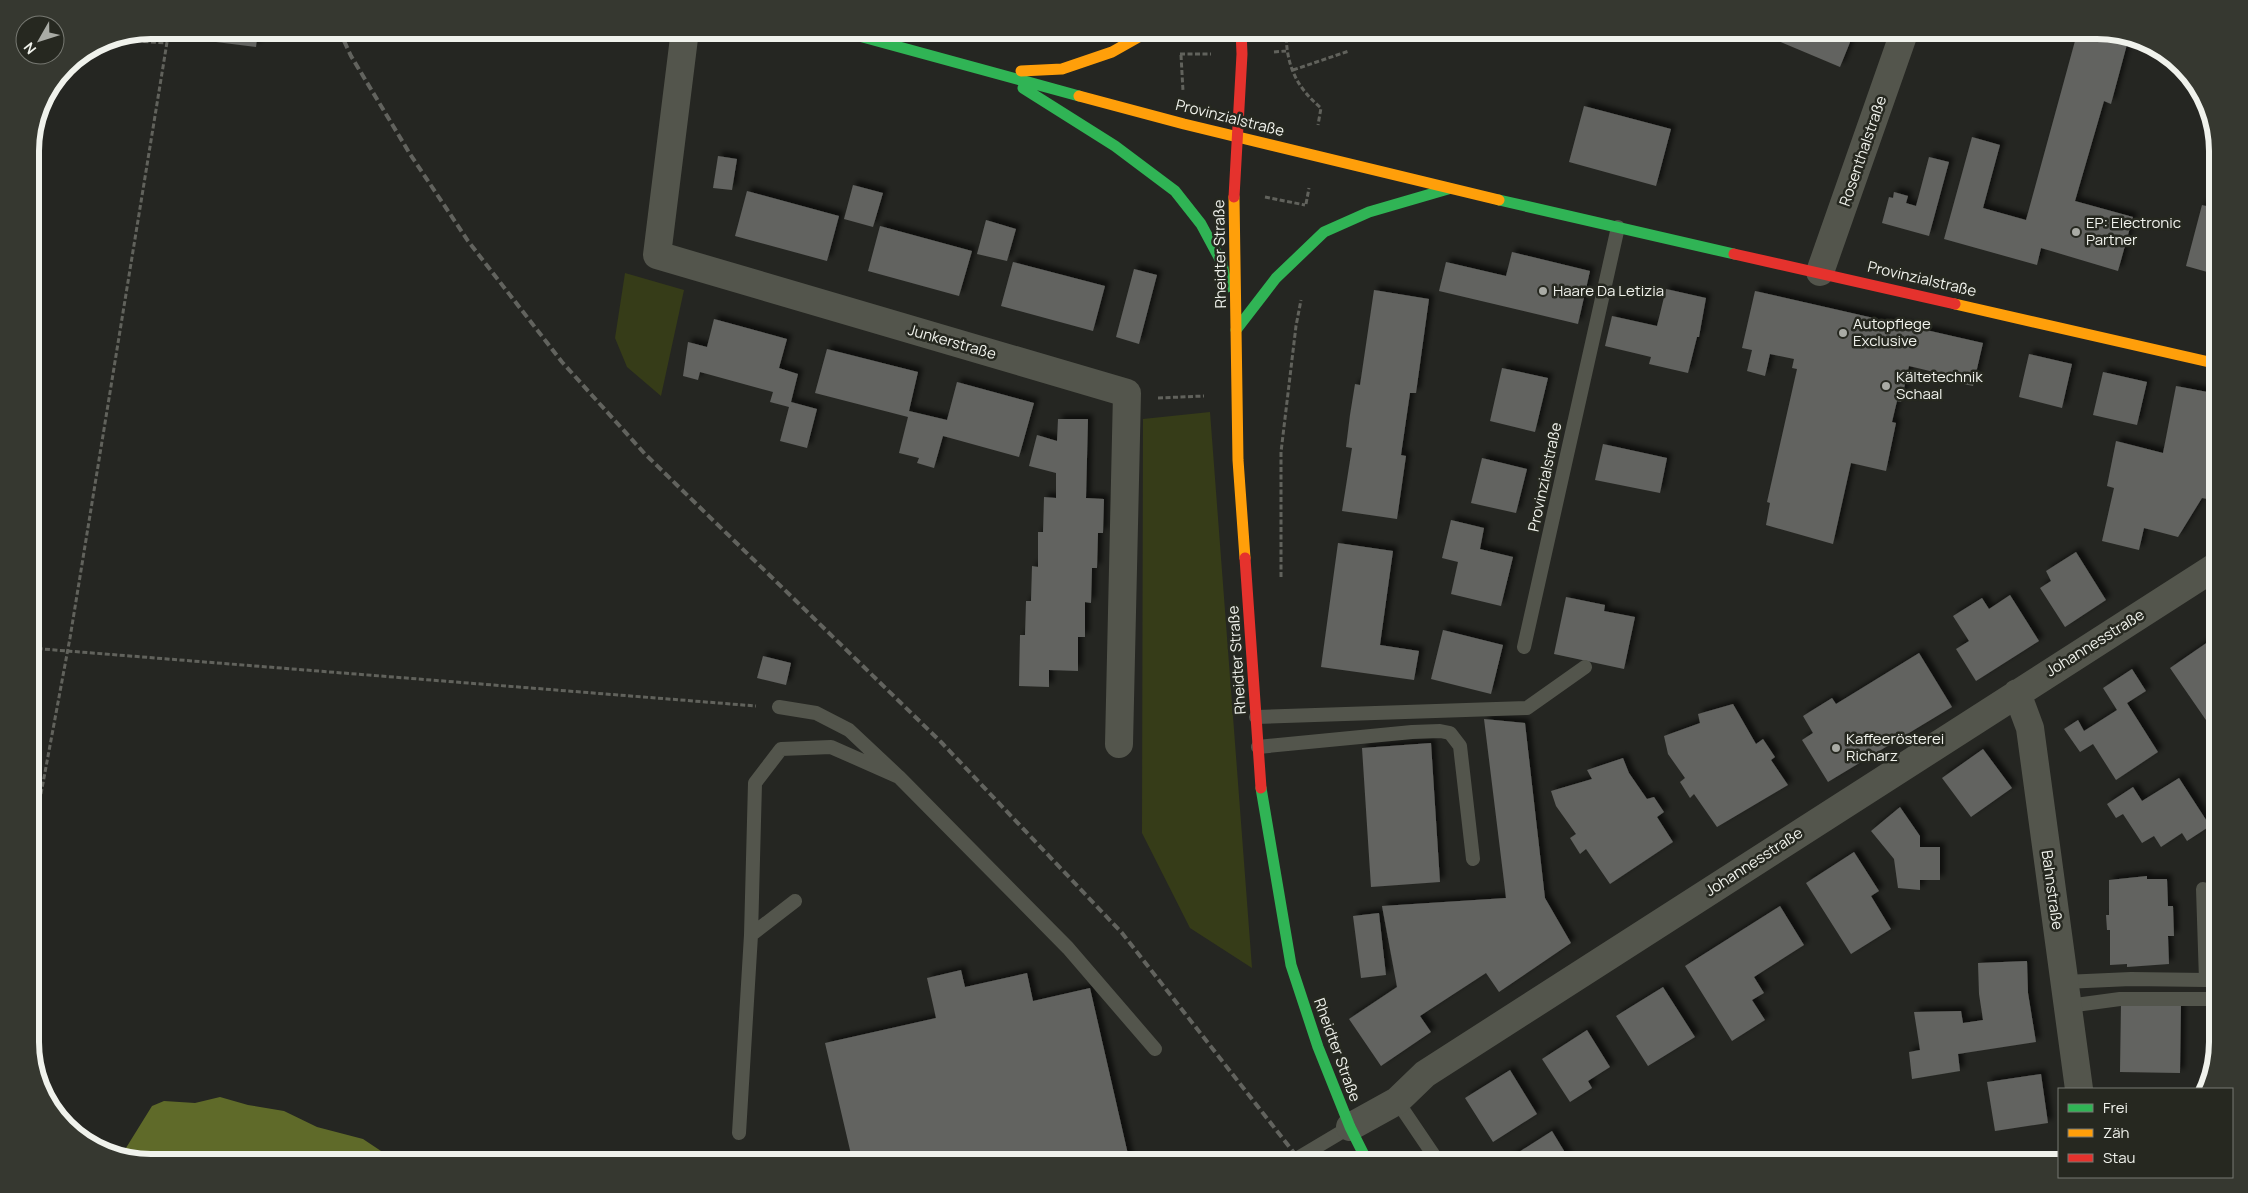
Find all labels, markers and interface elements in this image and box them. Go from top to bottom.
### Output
north arrow [15,15,65,65]
text: N [19,39,40,58]
street label: Rosenthalstraße [1834,93,1891,209]
street label: Provinzialstraße [1174,94,1287,141]
street label: Rheidter Straße [1208,199,1231,309]
place label: EP: Electronic Partner [2086,212,2181,250]
marker: EP: Electronic Partner [2070,226,2082,238]
street label: Provinzialstraße [1866,256,1979,301]
place label: Haare Da Letizia [1553,280,1664,301]
marker: Haare Da Letizia [1537,285,1549,297]
place label: Autopflege Exclusive [1853,313,1931,351]
street label: Junkerstraße [905,319,999,364]
marker: Autopflege Exclusive [1837,327,1849,339]
place label: Kältetechnik Schaal [1896,366,1983,404]
marker: Kältetechnik Schaal [1880,380,1892,392]
street label: Provinzialstraße [1523,420,1566,534]
street label: Johannesstraße [2041,604,2148,681]
street label: Rheidter Straße [1222,605,1251,715]
place label: Kaffeerösterei Richarz [1846,728,1944,766]
marker: Kaffeerösterei Richarz [1830,742,1842,754]
street label: Johannesstraße [1701,822,1807,901]
street label: Bahnstraße [2037,849,2069,931]
street label: Rheidter Straße [1309,995,1366,1105]
legend [2058,1088,2233,1178]
text: Frei [2103,1097,2128,1118]
text: Zäh [2103,1122,2130,1143]
text: Stau [2103,1147,2136,1168]

